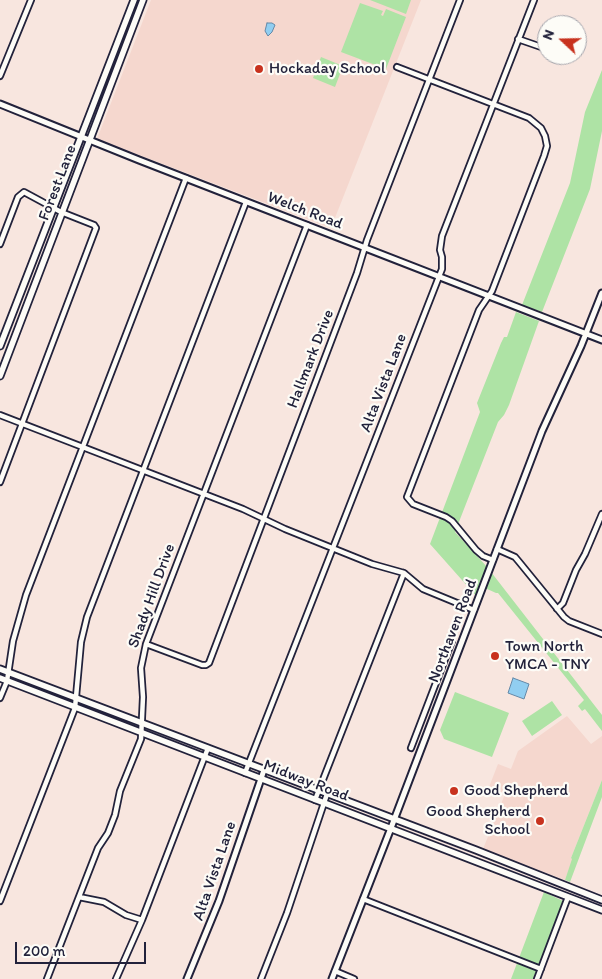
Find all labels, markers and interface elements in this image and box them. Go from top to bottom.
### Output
north arrow [537,15,587,65]
text: N [539,27,558,42]
place label: Hockaday School [269,59,385,79]
marker: Hockaday School [253,63,265,75]
street label: Forest Lane [35,142,81,224]
street label: Welch Road [265,188,345,234]
street label: Hallmark Drive [283,307,339,411]
street label: Alta Vista Lane [356,331,412,435]
street label: Shady Hill Drive [124,541,180,651]
street label: Northaven Road [424,576,482,686]
place label: Town North YMCA - TNY [505,637,590,675]
marker: Town North YMCA - TNY [489,650,501,662]
street label: Midway Road [261,756,351,806]
place label: Good Shepherd [464,781,568,801]
marker: Good Shepherd [448,785,460,797]
place label: Good Shepherd School [426,802,530,840]
marker: Good Shepherd School [534,815,546,827]
street label: Alta Vista Lane [189,819,241,923]
scale bar [18,932,149,964]
text: 200 m [23,942,65,960]

